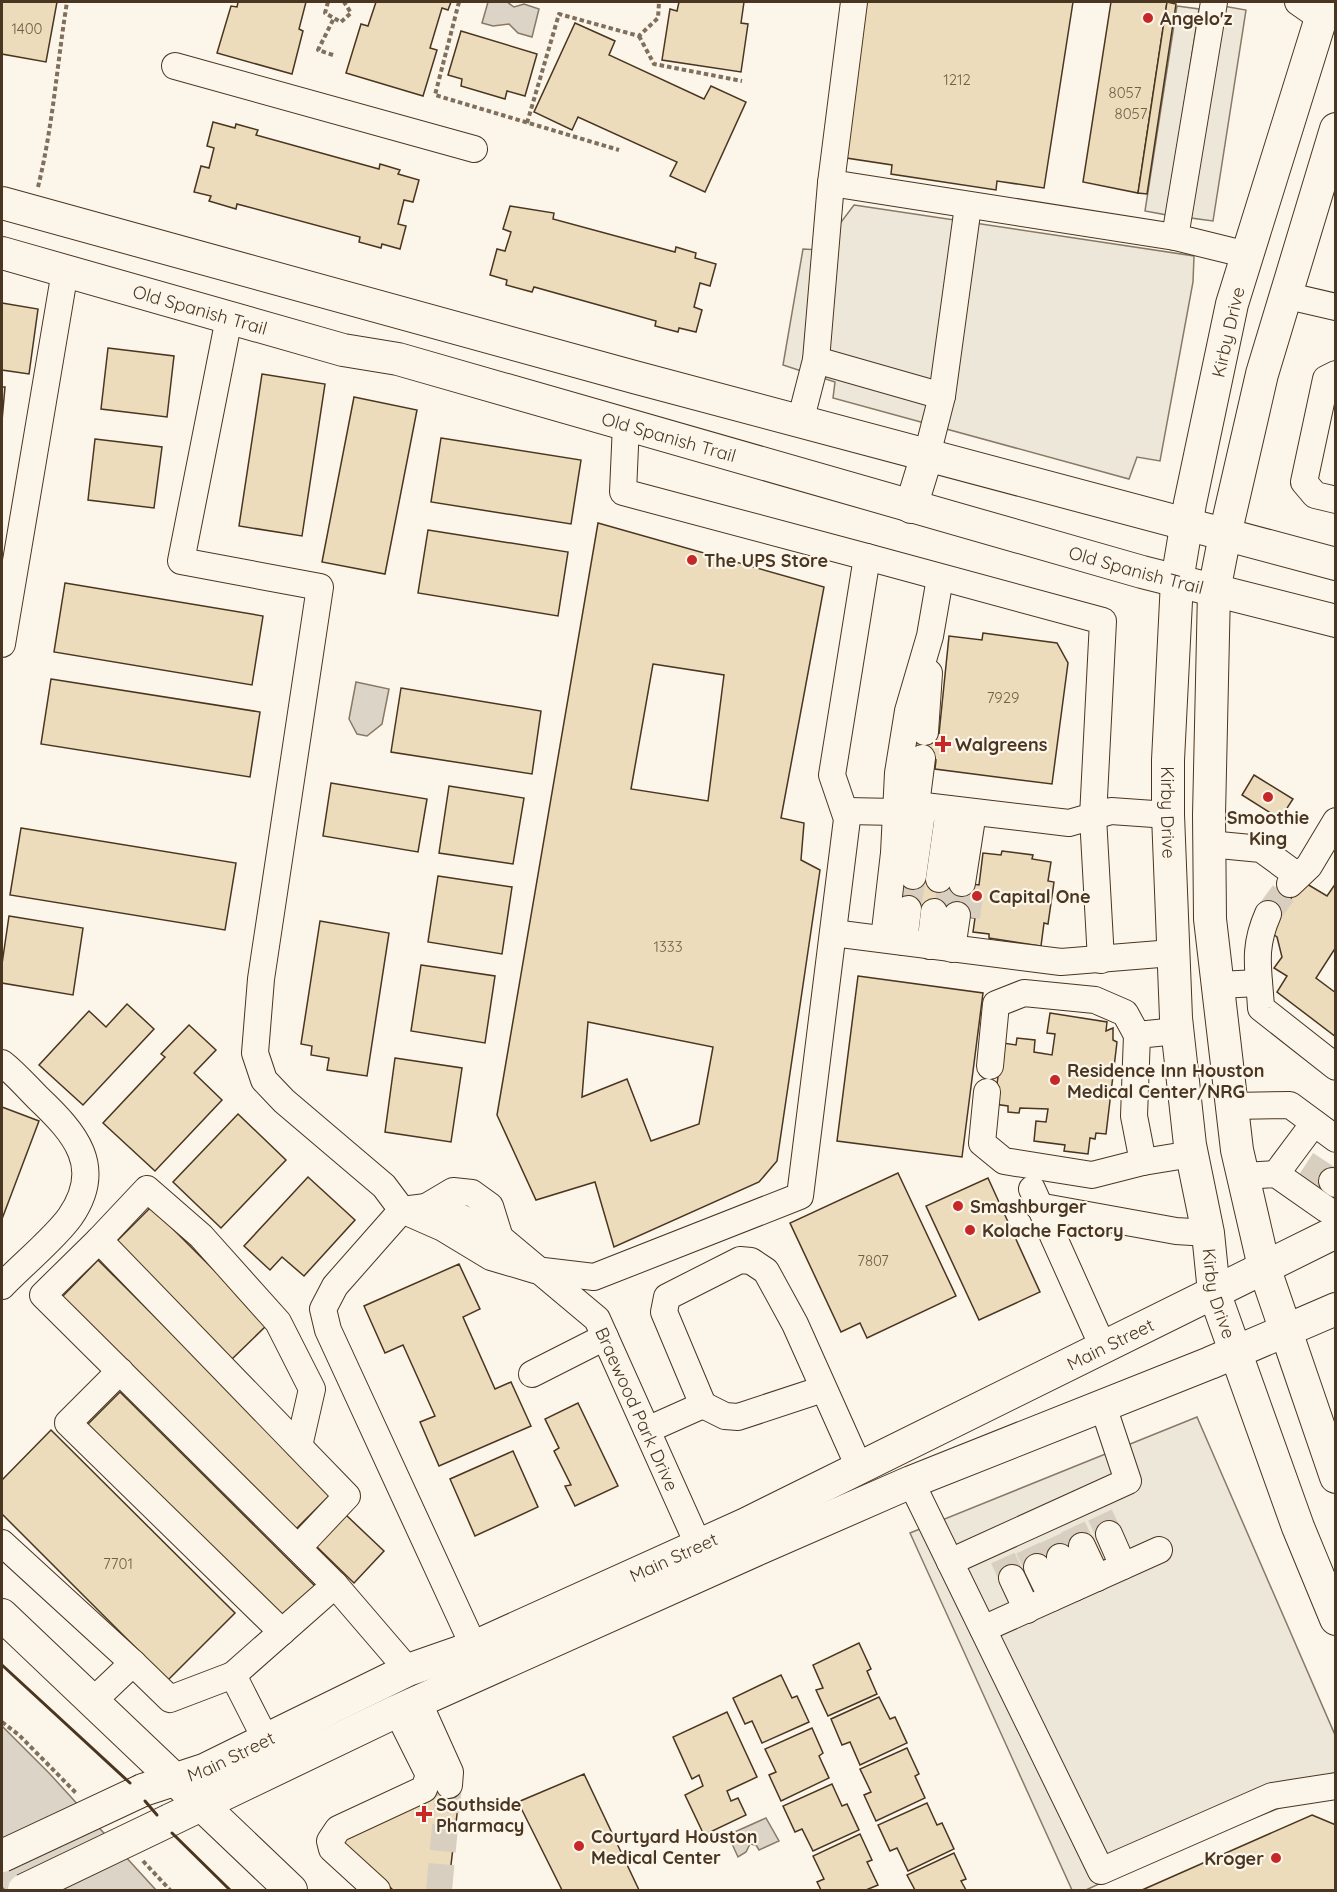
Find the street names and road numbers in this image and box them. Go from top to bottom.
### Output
street label: Old Spanish Trail [130,279,270,339]
street label: Kirby Drive [1206,284,1250,380]
street label: Old Spanish Trail [599,406,739,467]
street label: Old Spanish Trail [1066,540,1206,599]
street label: Kirby Drive [1157,766,1181,859]
street label: Kirby Drive [1198,1247,1241,1342]
street label: Main Street [1063,1313,1157,1375]
street label: Braewood Park Drive [591,1323,684,1494]
street label: Main Street [626,1527,721,1587]
street label: Main Street [184,1726,278,1786]

